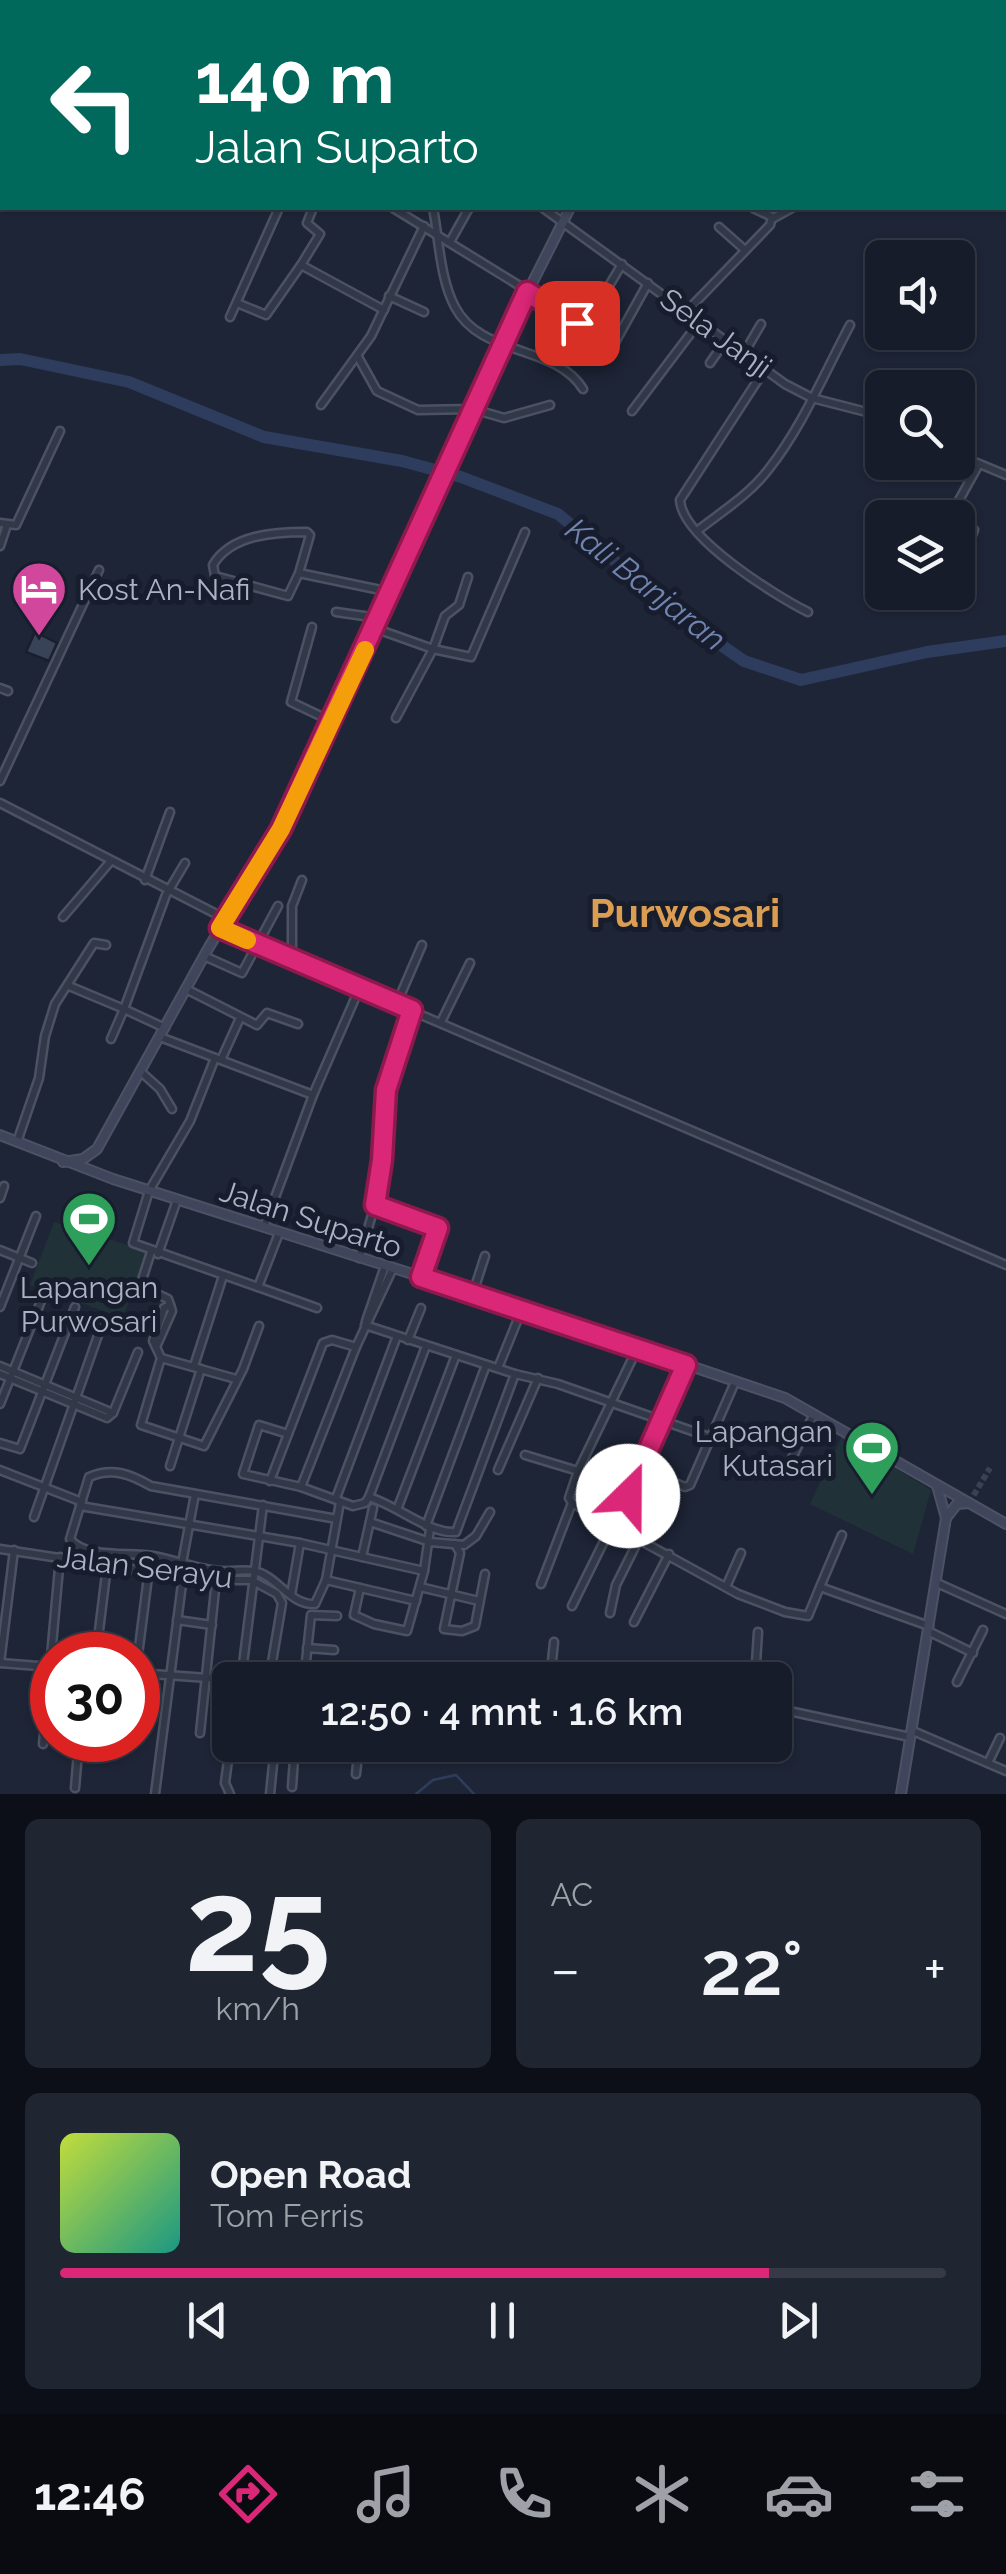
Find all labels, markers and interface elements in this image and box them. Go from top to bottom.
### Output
text: 140 m [195,37,395,119]
icon: left [30,40,160,170]
text: Jalan Suparto [195,121,479,174]
map controls [865,240,975,610]
button: sound [865,240,975,350]
pin [535,281,620,366]
street label: Sela Janji [654,281,778,385]
icon: arrive [550,296,605,351]
button: search [865,370,975,480]
button: layers [865,500,975,610]
water label: Kali Banjaran [559,510,733,658]
hotel icon: Kost An-Nafi [9,559,69,638]
place label: Kost An-Nafi [78,572,250,607]
district label: Purwosari [590,889,780,936]
street label: Jalan Suparto [216,1173,406,1265]
sports icon: Lapangan Purwosari [59,1189,119,1268]
place label: Lapangan Purwosari [20,1270,158,1339]
place label: Lapangan Kutasari [694,1414,833,1483]
sports icon: Lapangan Kutasari [842,1418,902,1497]
position arrow [576,1444,680,1548]
street label: Jalan Serayu [55,1539,235,1595]
speed limit sign: 30 [30,1632,160,1762]
text: 12:50 · 4 mnt · 1.6 km [321,1689,683,1734]
text: 25 [185,1849,330,2001]
text: AC [551,1876,593,1913]
text: 22° [700,1924,803,2013]
text: − [551,1937,580,2002]
text: + [923,1937,946,2002]
text: km/h [216,1990,300,2027]
text: Open Road [210,2152,411,2197]
text: Tom Ferris [210,2197,364,2234]
icon: previous [180,2293,235,2348]
icon: pause [475,2293,530,2348]
icon: next [771,2293,826,2348]
icon: directions [213,2459,283,2529]
icon: music [351,2459,421,2529]
icon: phone [489,2459,559,2529]
icon: climate [627,2459,697,2529]
icon: car [764,2459,834,2529]
icon: filters [902,2459,972,2529]
text: 12:46 [34,2468,146,2521]

